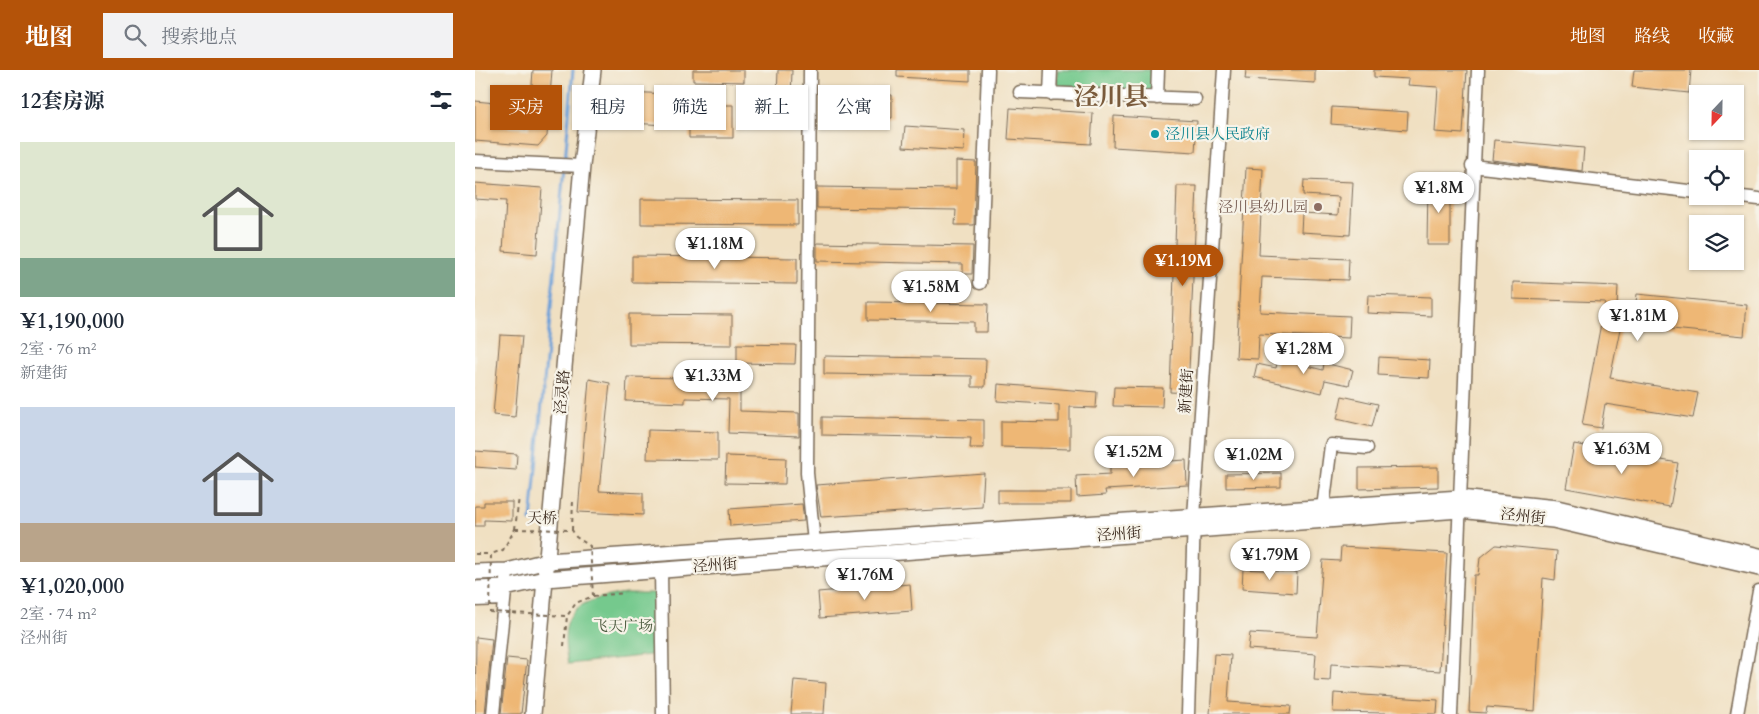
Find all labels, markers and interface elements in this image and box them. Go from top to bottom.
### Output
search box [103,13,453,58]
text: 地图 [25,21,73,54]
icon: search [121,21,149,49]
text: 搜索地点 [161,24,237,50]
text: 地图 [1570,24,1606,49]
text: 路线 [1634,24,1670,49]
text: 收藏 [1698,24,1734,49]
district label: 泾川县 [1073,80,1149,114]
chip: 买房 [490,85,562,130]
chip: 租房 [572,85,644,130]
chip: 筛选 [654,85,726,130]
chip: 新上 [736,85,808,130]
chip: 公寓 [818,85,890,130]
north arrow [1689,85,1744,140]
map controls [1689,85,1744,270]
icon: filters [427,86,455,114]
text: 12套房源 [20,87,105,116]
place label: 泾川县人民政府 [1165,124,1270,144]
marker: 泾川县人民政府 [1149,128,1161,140]
button: locate [1689,150,1744,205]
pin: ¥1.8M [1404,172,1474,214]
icon: home [193,174,283,264]
text: ¥1.8M [1414,177,1464,199]
place label: 泾川县幼儿园 [1218,197,1308,217]
marker: 泾川县幼儿园 [1312,201,1324,213]
button: layers [1689,215,1744,270]
pin: ¥1.18M [674,228,756,270]
text: ¥1.18M [686,233,744,255]
pin: ¥1.19M [1142,244,1224,287]
text: ¥1.19M [1154,250,1212,272]
pin: ¥1.58M [890,270,972,313]
text: ¥1.58M [902,276,960,298]
pin: ¥1.81M [1597,300,1679,342]
text: ¥1.81M [1609,305,1667,327]
text: ¥1,190,000 [20,307,124,336]
pin: ¥1.28M [1263,332,1345,375]
text: 2室 · 76 m² [20,338,96,360]
text: ¥1.28M [1275,338,1333,360]
pin: ¥1.33M [672,360,754,402]
text: 新建街 [20,362,68,384]
text: ¥1.33M [684,365,742,387]
street label: 新建街 [1174,368,1198,414]
street label: 泾灵路 [550,369,574,415]
pin: ¥1.63M [1581,432,1663,475]
pin: ¥1.52M [1093,436,1175,478]
pin: ¥1.02M [1213,438,1295,481]
text: ¥1.63M [1593,438,1651,460]
icon: home [193,439,283,529]
text: ¥1.52M [1105,441,1163,463]
text: ¥1.02M [1225,444,1283,466]
street label: 泾州街 [1500,504,1546,528]
street label: 天桥 [527,508,557,528]
street label: 泾州街 [1096,522,1142,546]
pin: ¥1.79M [1229,538,1311,581]
text: ¥1.79M [1241,544,1299,566]
street label: 泾州街 [692,553,738,577]
pin: ¥1.76M [824,558,906,601]
text: ¥1.76M [836,564,894,586]
text: ¥1,020,000 [20,572,124,601]
text: 2室 · 74 m² [20,603,96,625]
park label: 飞天广场 [593,616,653,636]
text: 泾州街 [20,627,68,649]

